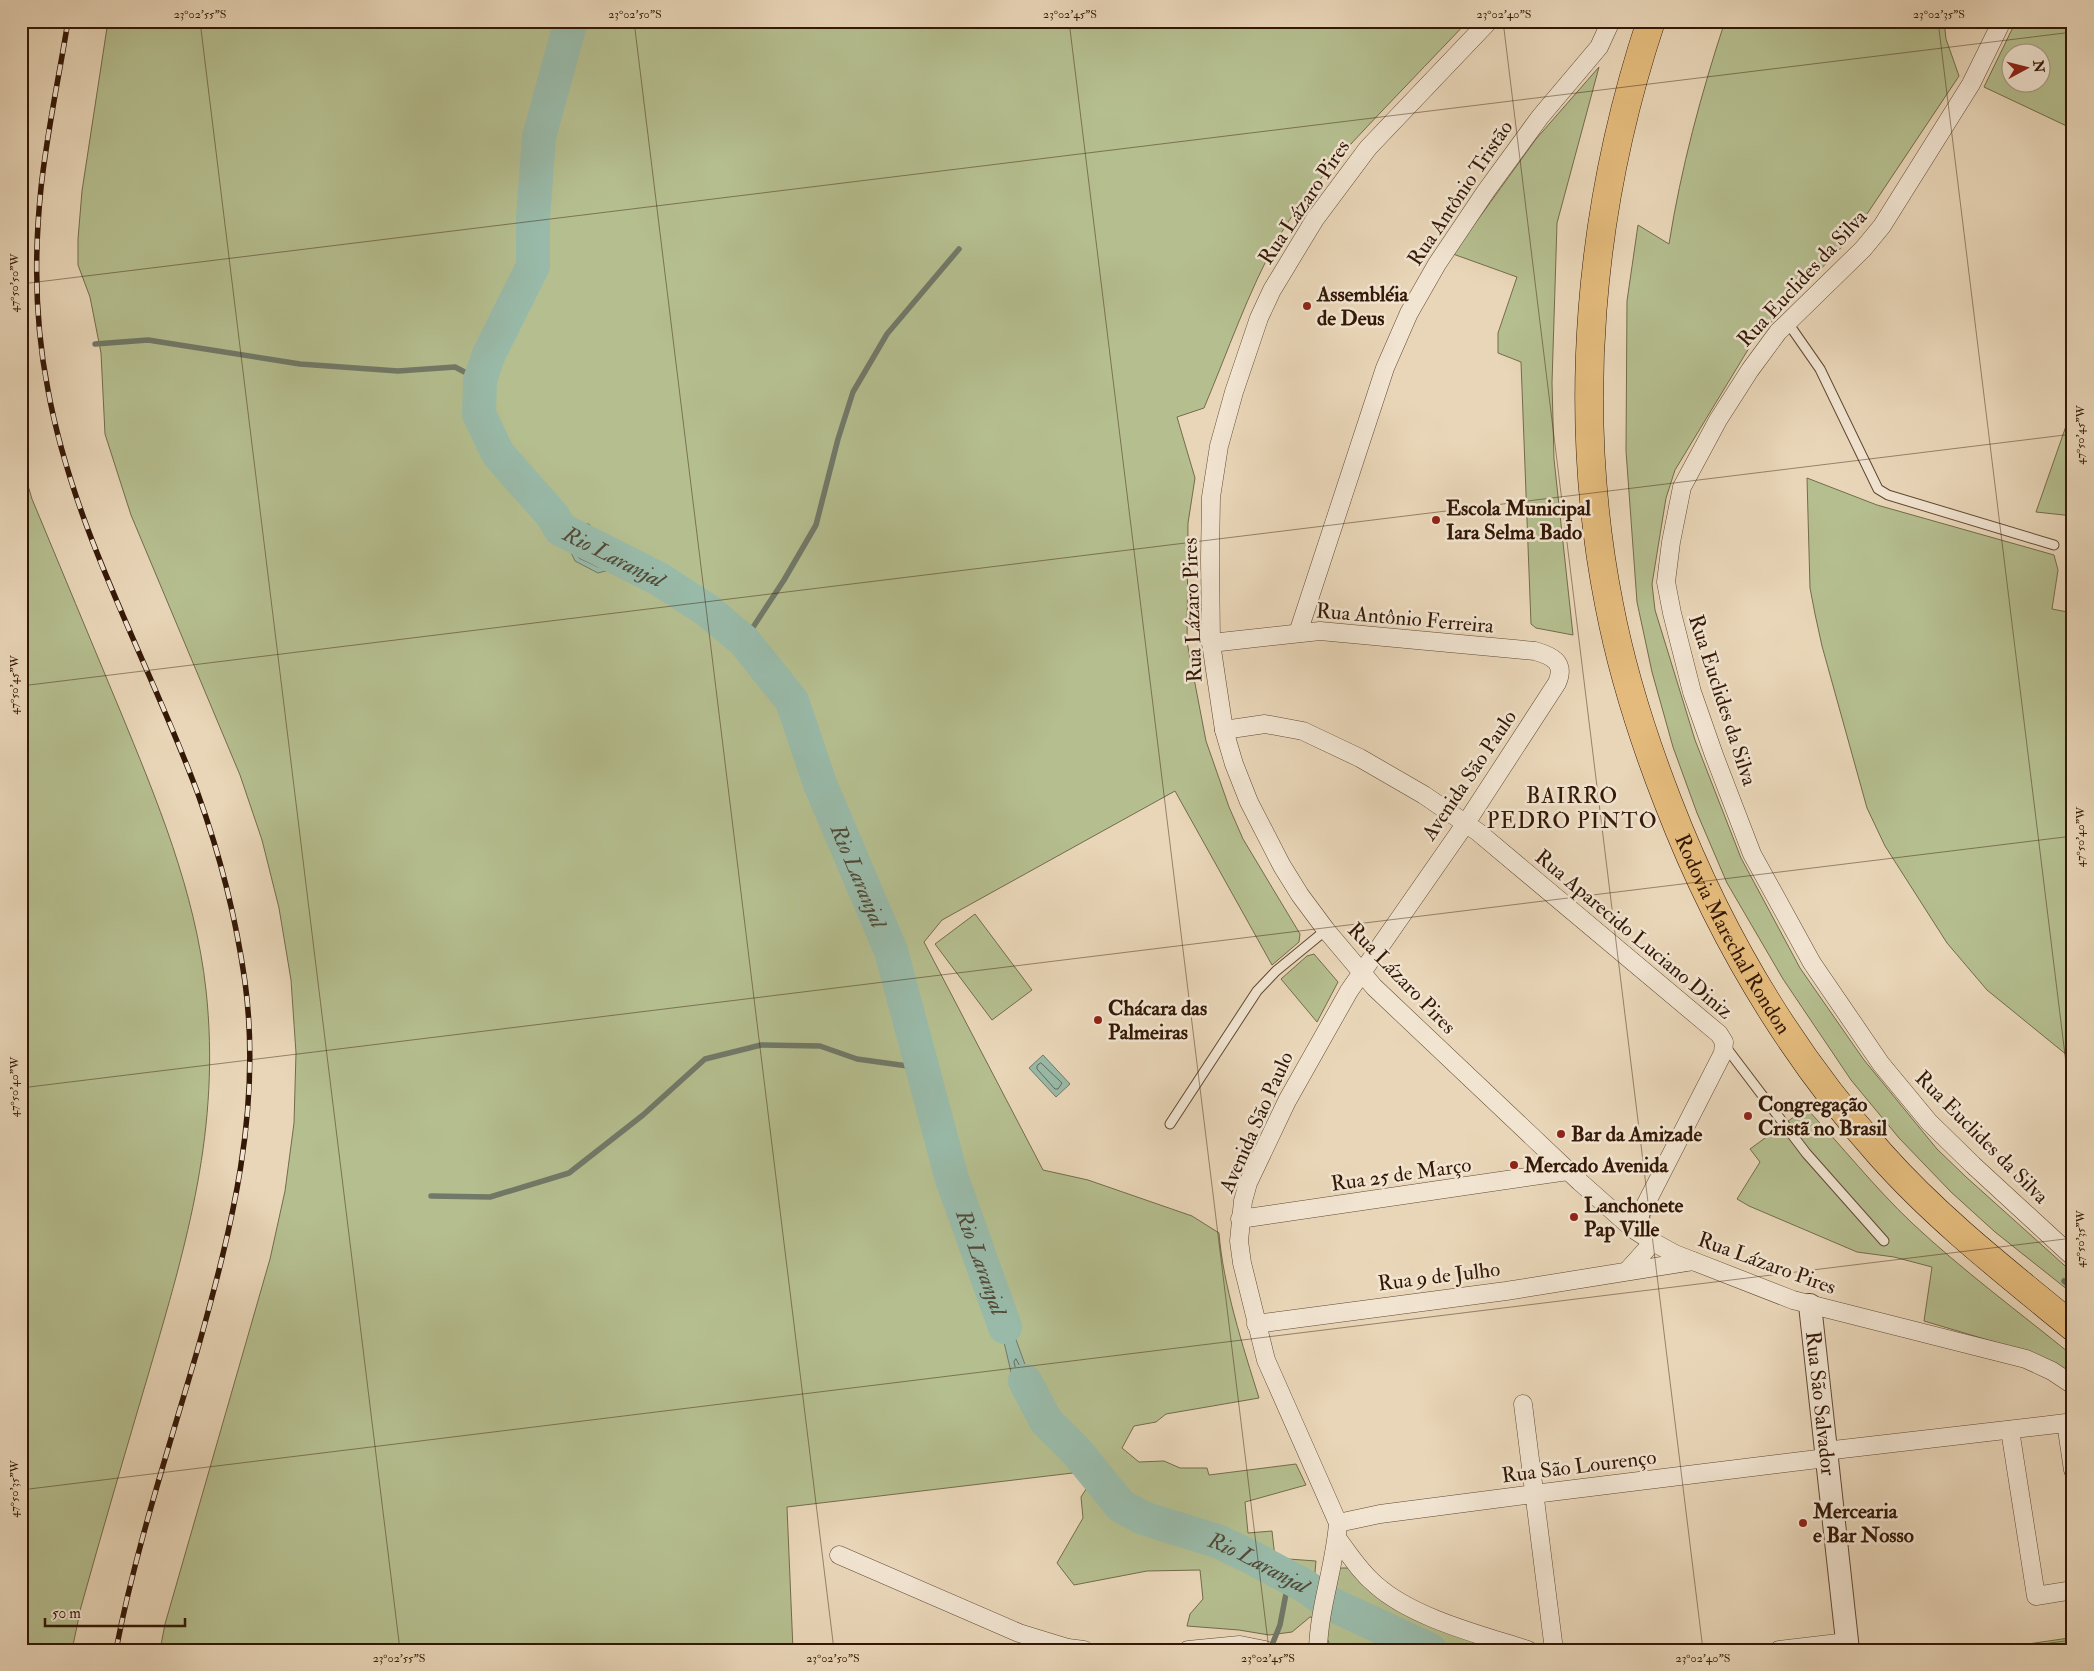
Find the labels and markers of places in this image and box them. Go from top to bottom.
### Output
place label: Assembléia de Deus [1316,281,1410,332]
marker: Assembléia de Deus [1301,300,1313,312]
place label: Escola Municipal Iara Selma Bado [1446,495,1592,546]
marker: Escola Municipal Iara Selma Bado [1430,514,1442,526]
place label: Chácara das Palmeiras [1108,995,1207,1046]
marker: Chácara das Palmeiras [1092,1014,1104,1026]
place label: Congregação Cristã no Brasil [1758,1091,1888,1142]
marker: Congregação Cristã no Brasil [1742,1110,1754,1122]
place label: Bar da Amizade [1571,1121,1702,1148]
marker: Bar da Amizade [1555,1128,1567,1140]
place label: Mercado Avenida [1523,1152,1670,1179]
marker: Mercado Avenida [1508,1159,1520,1171]
place label: Lanchonete Pap Ville [1584,1192,1684,1243]
marker: Lanchonete Pap Ville [1568,1211,1580,1223]
place label: Mercearia e Bar Nosso [1812,1498,1914,1549]
marker: Mercearia e Bar Nosso [1797,1517,1809,1529]

